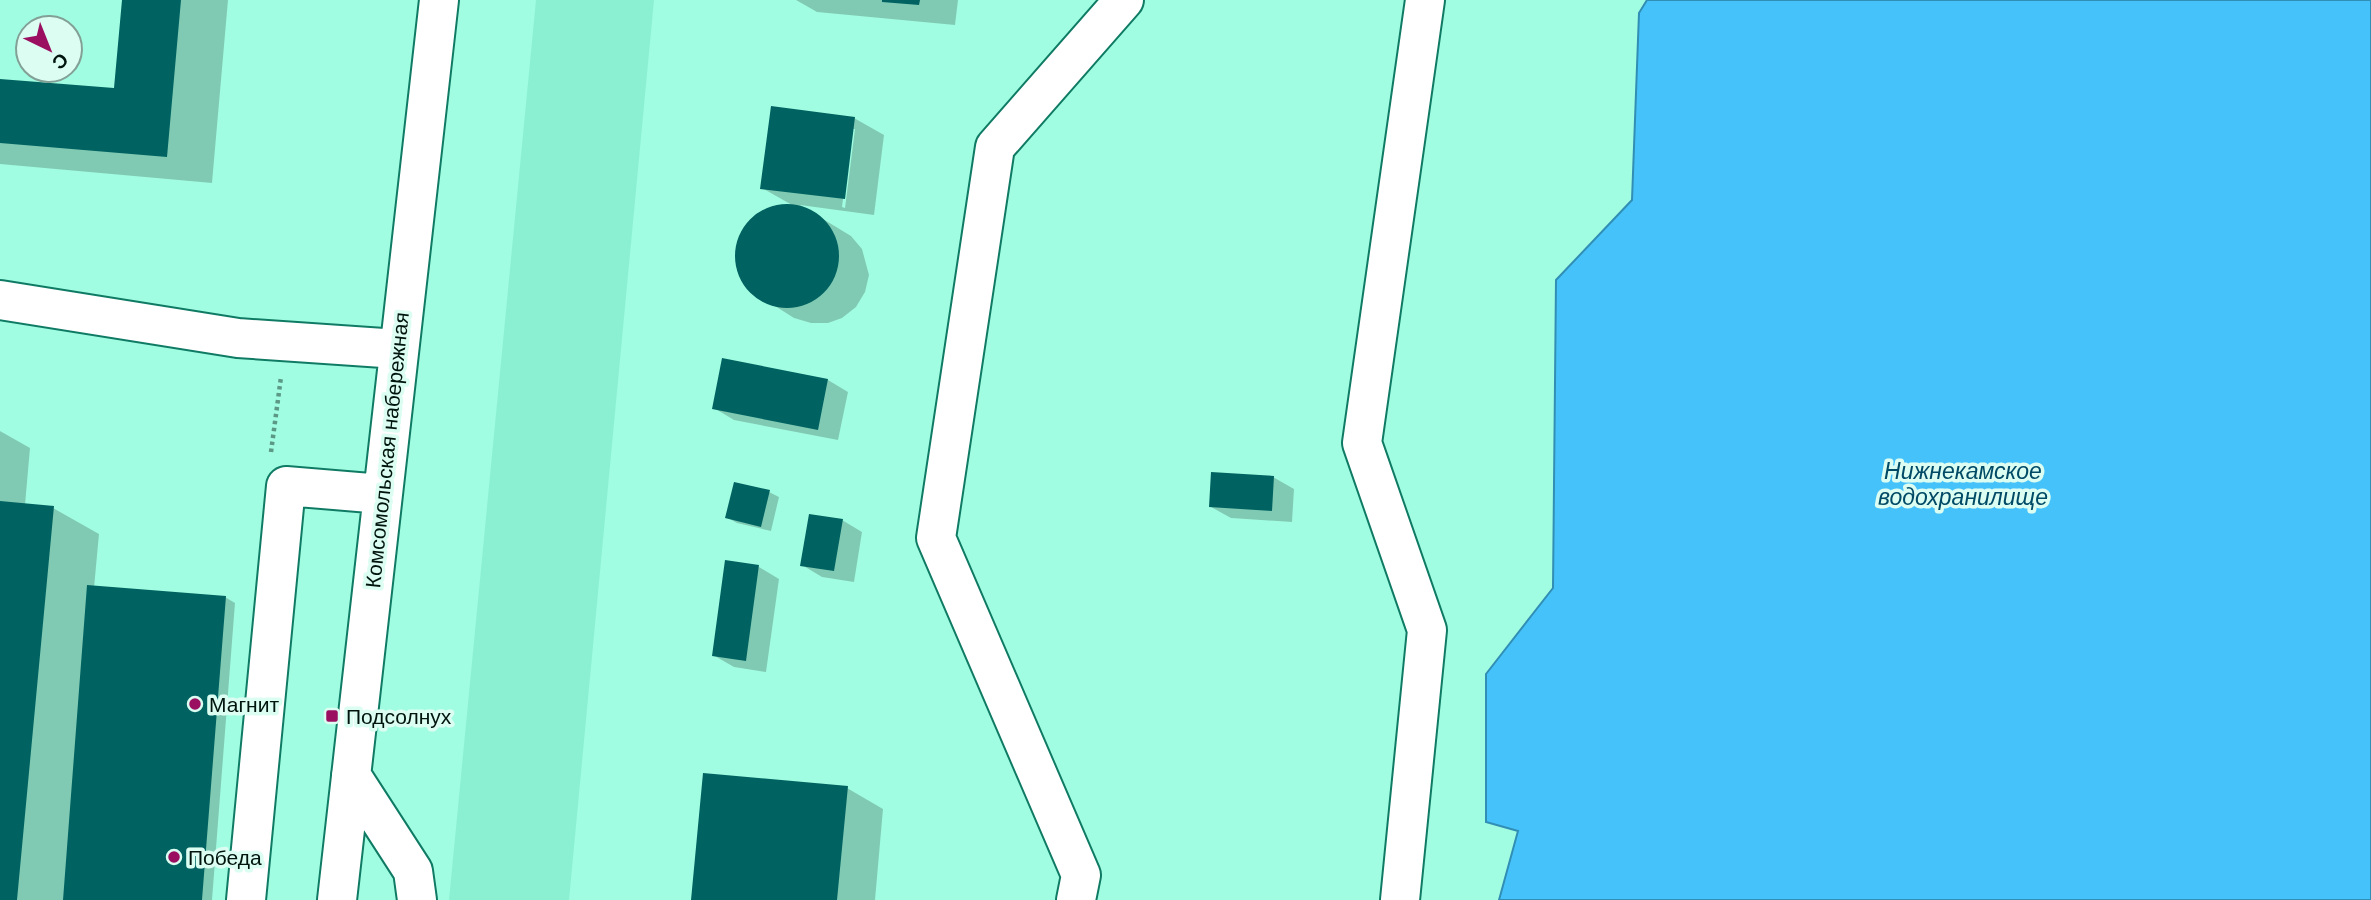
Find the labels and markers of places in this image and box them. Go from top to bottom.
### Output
place label: Магнит [209,693,279,716]
marker: Магнит [187,696,203,712]
place label: Подсолнух [346,705,452,728]
marker: Подсолнух [324,708,340,724]
place label: Победа [188,846,262,869]
marker: Победа [166,849,182,865]

